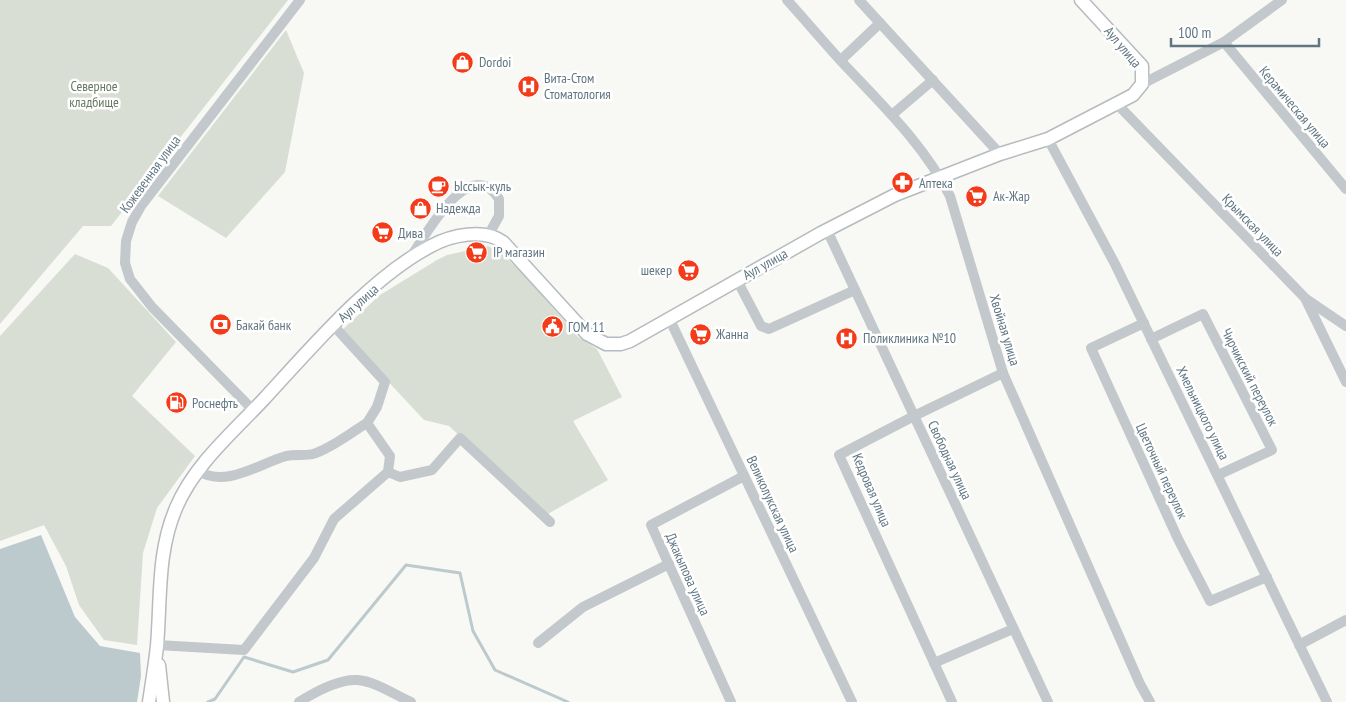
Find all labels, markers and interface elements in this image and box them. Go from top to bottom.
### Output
scale bar [1171,15,1318,47]
street label: Аул улица [1100,23,1146,71]
text: 100 m [1178,23,1211,42]
shop icon: Dordoi [451,50,475,74]
place label: Dordoi [479,53,511,71]
street label: Керамическая улица [1256,62,1334,152]
place label: Вита-Стом Стоматология [544,69,611,103]
hospital icon: Вита-Стом Стоматология [516,74,540,98]
park label: Северное кладбище [69,77,119,111]
street label: Кожевенная улица [116,132,184,216]
pharmacy icon: Аптека [891,171,915,195]
cafe icon: Ыссык-куль [426,174,450,198]
place label: Аптека [919,174,953,192]
place label: Ыссык-куль [454,177,511,195]
supermarket icon: Ак-Жар [965,184,989,208]
place label: Ак-Жар [993,187,1030,205]
street label: Крымская улица [1218,190,1288,260]
shop icon: Надежда [408,196,432,220]
place label: Надежда [436,199,480,217]
supermarket icon: Дива [370,221,394,245]
place label: Дива [398,224,423,242]
supermarket icon: IP магазин [465,240,489,264]
place label: IP магазин [493,243,545,261]
street label: Аул улица [739,244,791,284]
supermarket icon: шекер [676,258,700,282]
place label: шекер [641,261,672,279]
street label: Аул улица [334,280,382,326]
street label: Хвойная улица [986,292,1024,368]
bank icon: Бакай банк [208,313,232,337]
public building icon: ГОМ 11 [540,315,564,339]
place label: Бакай банк [236,316,292,334]
place label: ГОМ 11 [568,318,605,336]
supermarket icon: Жанна [688,322,712,346]
place label: Жанна [715,325,749,343]
street label: Чирчикский переулок [1218,325,1283,429]
hospital icon: Поликлиника №10 [835,326,859,350]
place label: Поликлиника №10 [863,329,956,347]
street label: Хмельницкого улица [1172,363,1234,463]
fuel station icon: Роснефть [164,391,188,415]
place label: Роснефть [192,394,238,412]
street label: Свободная улица [924,418,976,502]
street label: Цветочный переулок [1132,420,1192,522]
street label: Кедровая улица [848,450,896,530]
street label: Великолукская улица [743,453,803,555]
street label: Джакыпова улица [662,530,714,618]

